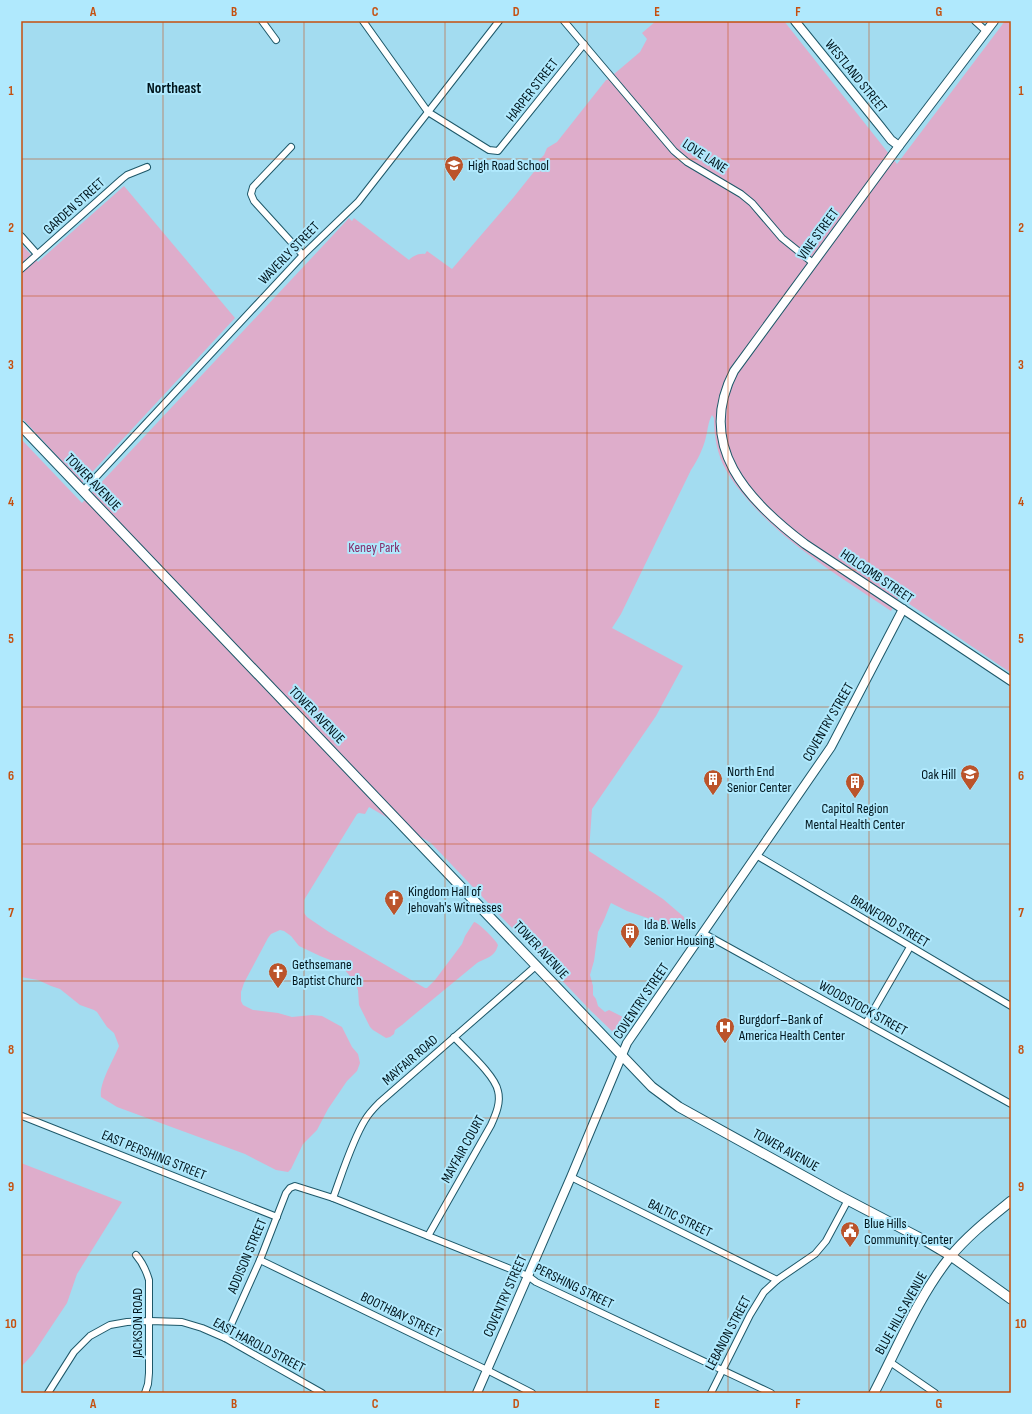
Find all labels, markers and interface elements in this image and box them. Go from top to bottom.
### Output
text: A [89,4,97,20]
text: B [231,4,237,20]
text: C [372,4,379,20]
text: D [513,4,520,20]
text: E [654,4,660,20]
text: F [795,4,801,20]
text: G [936,4,943,20]
street label: WESTLAND STREET [821,36,891,116]
street label: HARPER STREET [502,55,562,125]
district label: Northeast [147,79,201,98]
text: 1 [8,83,14,99]
text: 1 [1018,83,1024,99]
street label: LOVE LANE [679,135,731,177]
school or university icon: High Road School [443,154,465,182]
place label: High Road School [468,157,549,174]
street label: GARDEN STREET [40,174,108,238]
street label: VINE STREET [794,205,843,263]
street label: WAVERLY STREET [255,218,323,288]
text: 2 [8,220,14,236]
text: 2 [1018,220,1024,236]
text: 3 [8,357,14,373]
text: 3 [1018,357,1024,373]
street label: TOWER AVENUE [61,450,125,514]
text: 4 [8,494,14,510]
text: 4 [1018,494,1024,510]
park label: Keney Park [348,539,400,556]
street label: HOLCOMB STREET [837,545,917,607]
text: 5 [8,631,14,647]
text: 5 [1018,631,1024,647]
street label: COVENTRY STREET [799,679,858,764]
street label: TOWER AVENUE [285,683,349,747]
place label: North End Senior Center [727,763,791,796]
school or university icon: Oak Hill [959,763,981,791]
place label: Oak Hill [921,766,956,783]
text: 6 [8,768,14,784]
building icon: North End Senior Center [702,768,724,796]
text: 6 [1018,768,1024,784]
building icon: Capitol Region Mental Health Center [844,771,866,799]
place label: Capitol Region Mental Health Center [805,800,905,833]
place label: Kingdom Hall of Jehovah's Witnesses [407,883,502,916]
church icon: Kingdom Hall of Jehovah's Witnesses [383,888,405,916]
street label: BRANFORD STREET [848,891,933,951]
text: 7 [8,905,14,921]
text: 7 [1018,905,1024,921]
place label: Ida B. Wells Senior Housing [644,916,715,949]
street label: TOWER AVENUE [510,917,572,983]
building icon: Ida B. Wells Senior Housing [619,921,641,949]
place label: Gethsemane Baptist Church [292,956,362,989]
street label: COVENTRY STREET [609,960,673,1042]
church icon: Gethsemane Baptist Church [267,961,289,989]
street label: WOODSTOCK STREET [816,977,910,1039]
place label: Burgdorf–Bank of America Health Center [738,1011,845,1044]
hospital icon: Burgdorf–Bank of America Health Center [714,1016,736,1044]
street label: MAYFAIR ROAD [379,1031,441,1089]
text: 8 [8,1042,14,1058]
text: 8 [1018,1042,1024,1058]
street label: MAYFAIR COURT [437,1112,489,1186]
street label: TOWER AVENUE [750,1125,822,1175]
street label: EAST PERSHING STREET [99,1126,209,1184]
text: 9 [8,1179,14,1195]
text: 9 [1018,1179,1024,1195]
street label: BALTIC STREET [645,1195,715,1241]
place label: Blue Hills Community Center [864,1215,953,1248]
street label: ADDISON STREET [223,1216,271,1297]
public building icon: Blue Hills Community Center [839,1220,861,1248]
street label: COVENTRY STREET [479,1252,531,1340]
street label: PERSHING STREET [532,1260,617,1313]
street label: BLUE HILLS AVENUE [871,1268,931,1357]
street label: JACKSON ROAD [129,1288,146,1359]
street label: BOOTHBAY STREET [358,1288,444,1342]
street label: LEBANON STREET [701,1293,755,1373]
street label: EAST HAROLD STREET [210,1314,308,1376]
text: 10 [5,1316,17,1332]
text: 10 [1015,1316,1027,1332]
text: A [89,1396,97,1412]
text: B [231,1396,237,1412]
text: C [372,1396,379,1412]
text: D [513,1396,520,1412]
text: E [654,1396,660,1412]
text: F [795,1396,801,1412]
text: G [936,1396,943,1412]

